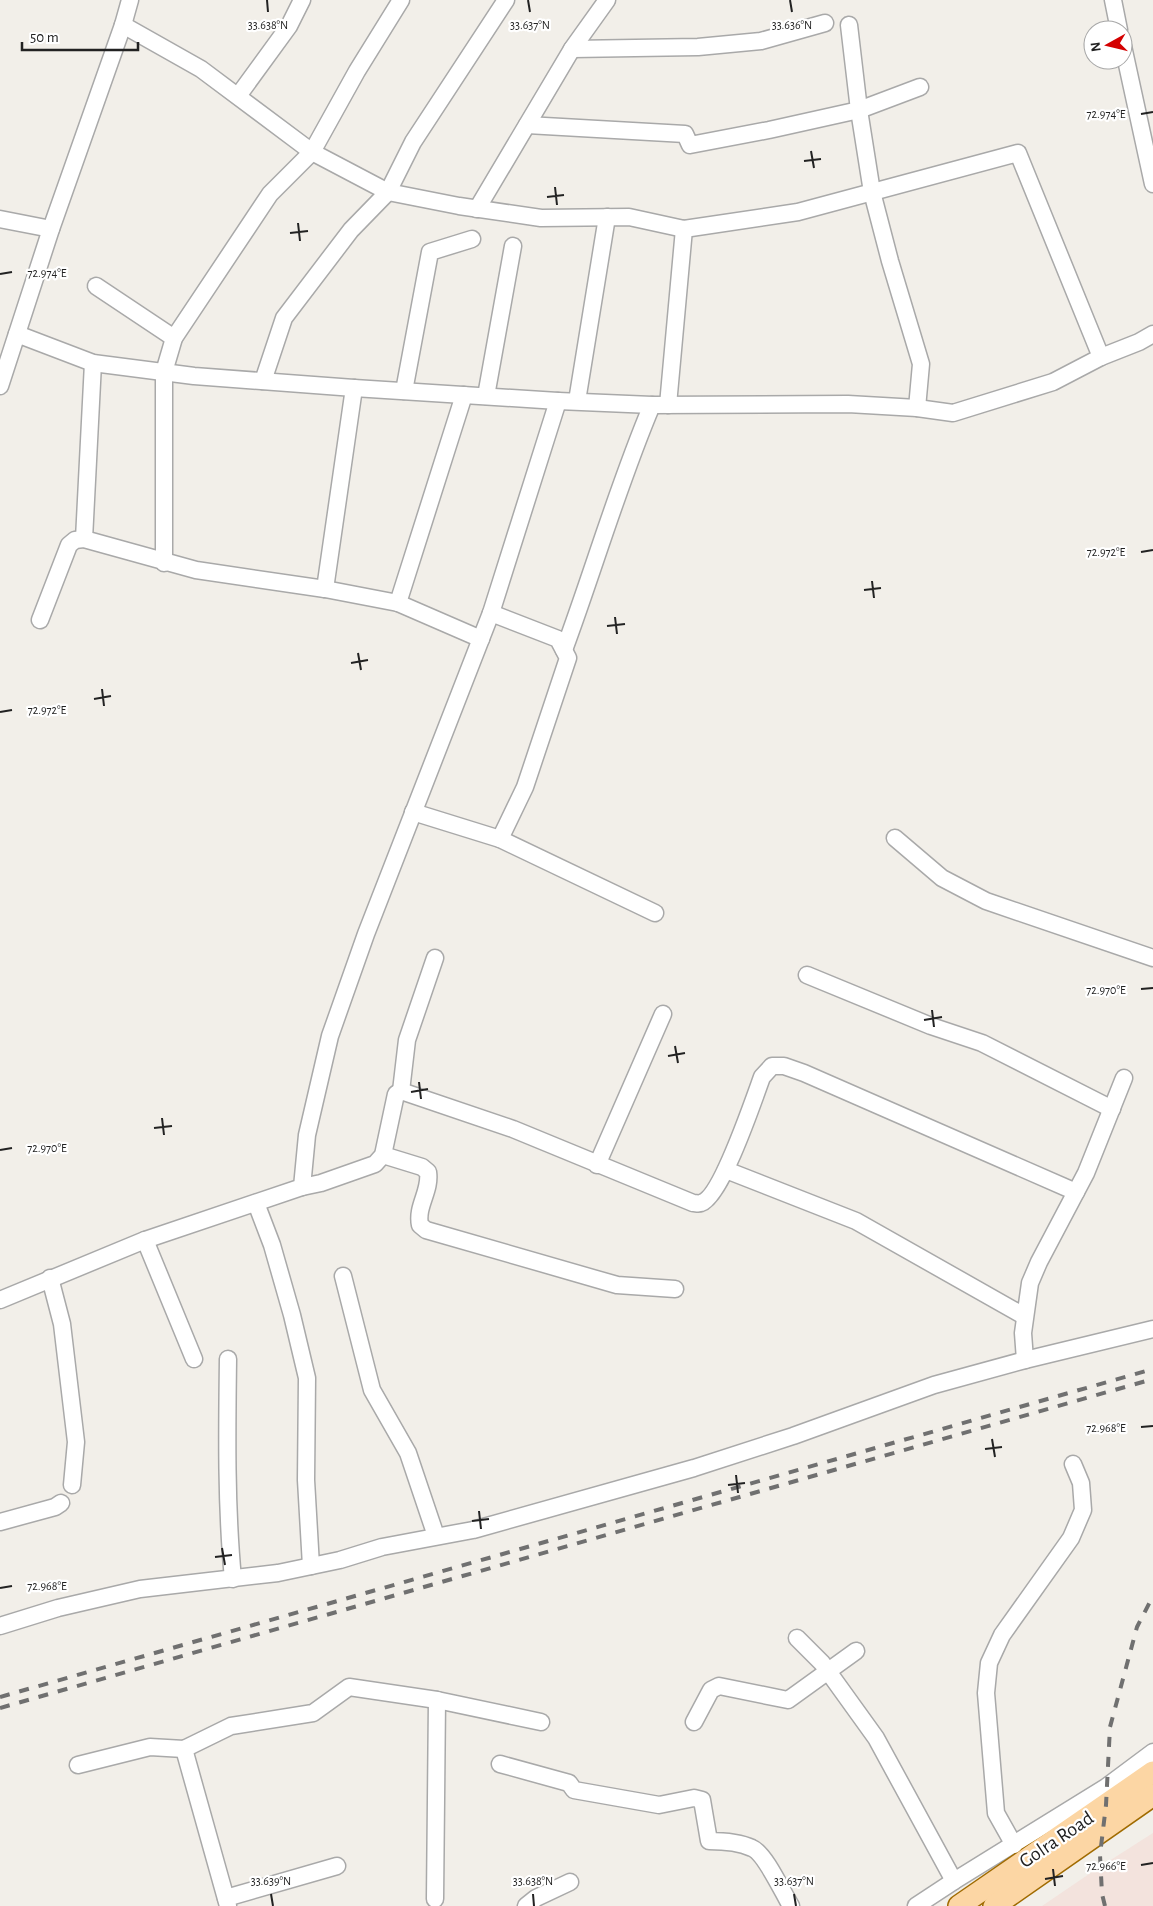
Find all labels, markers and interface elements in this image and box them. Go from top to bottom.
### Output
text: 33.638°N [248,19,288,31]
text: 33.637°N [510,19,550,31]
text: 33.636°N [772,19,812,31]
scale bar [22,20,139,52]
north arrow [1083,20,1133,70]
text: 50 m [30,30,59,45]
text: N [1089,41,1104,52]
text: 72.974°E [1087,108,1126,120]
text: 72.974°E [28,267,67,279]
text: 72.972°E [1087,546,1126,558]
text: 72.972°E [28,704,67,716]
text: 72.970°E [1086,984,1126,996]
text: 72.970°E [27,1142,67,1154]
text: 72.968°E [1086,1422,1126,1434]
text: 72.968°E [27,1580,67,1592]
street label: Golra Road [1016,1808,1097,1872]
text: 72.966°E [1086,1860,1126,1872]
text: 33.639°N [251,1875,291,1887]
text: 33.638°N [513,1875,553,1887]
text: 33.637°N [774,1875,814,1887]

